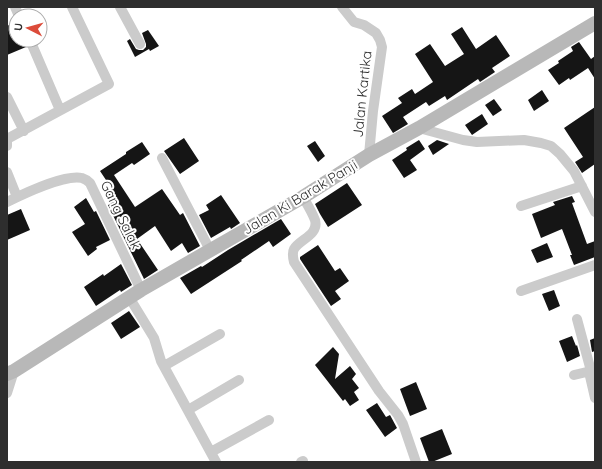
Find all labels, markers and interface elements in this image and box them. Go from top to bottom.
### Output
north arrow [8,8,48,48]
text: U [11,22,25,32]
street label: Jalan Kartika [348,50,376,138]
street label: Jalan Ki Barak Panji [239,156,361,238]
street label: Gang Salak [97,178,145,252]

